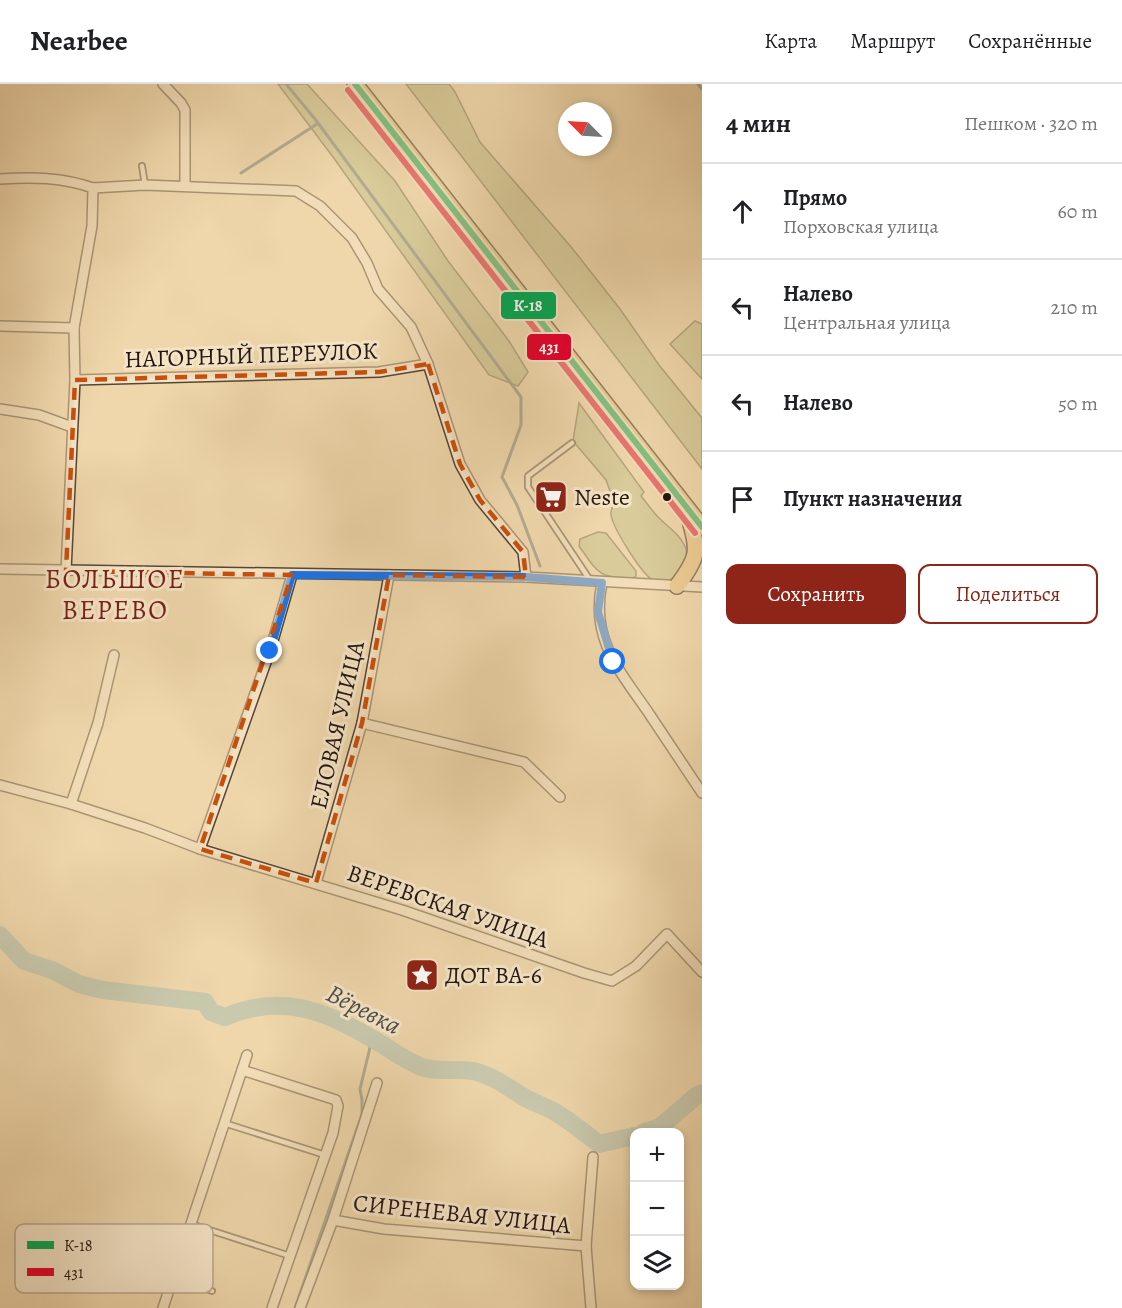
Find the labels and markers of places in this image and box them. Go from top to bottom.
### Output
supermarket icon: Neste [533,479,569,515]
place label: Neste [574,481,630,513]
unlabelled marker [661,491,673,503]
place icon: ДОТ ВА-6 [404,957,440,993]
place label: ДОТ ВА-6 [445,959,542,991]

